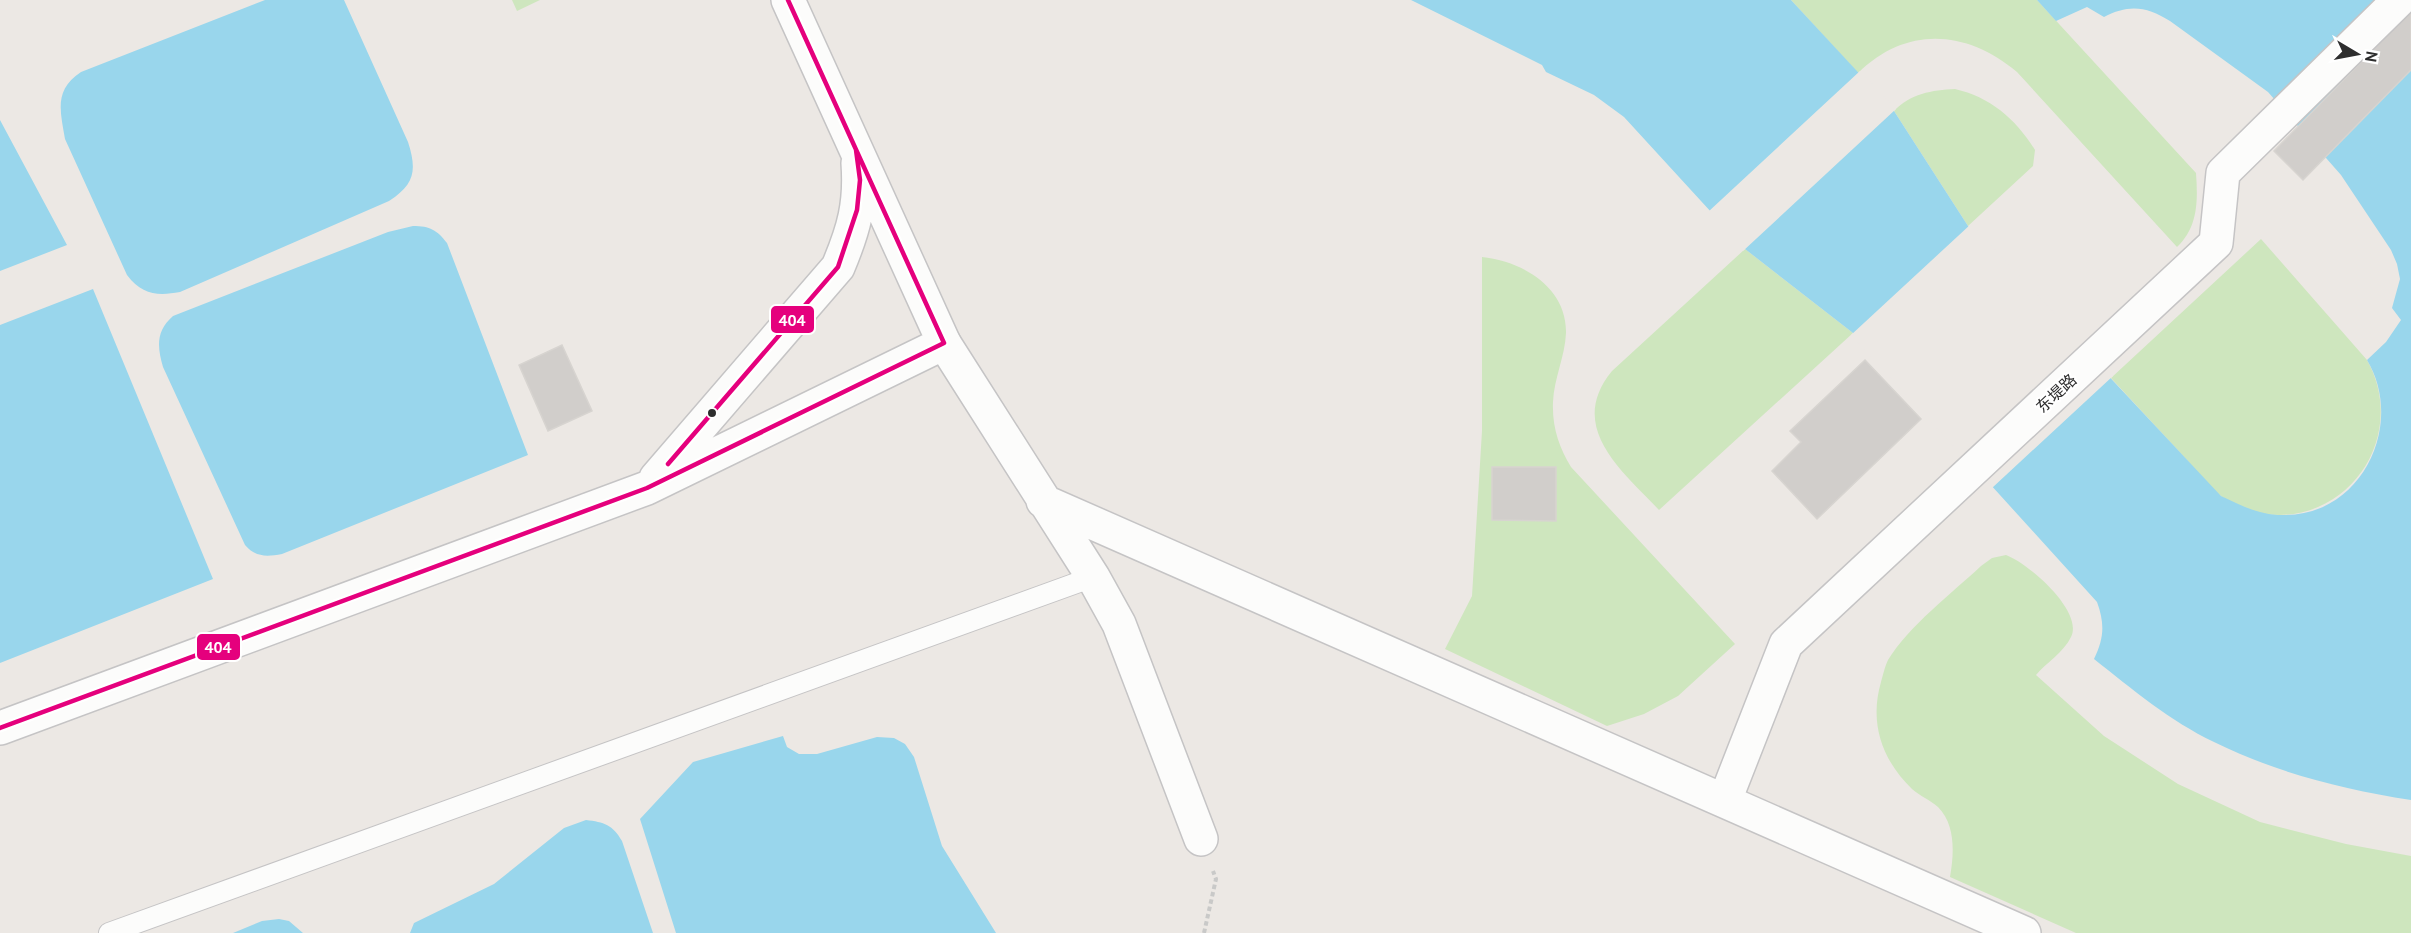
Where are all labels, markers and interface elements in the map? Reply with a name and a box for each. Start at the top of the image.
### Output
north arrow [2327,24,2387,84]
text: N [2361,50,2383,64]
line badge: 404 [770,305,815,334]
text: 404 [778,310,806,330]
street label: 东堤路 [2032,369,2080,417]
unlabelled marker [706,407,718,419]
line badge: 404 [196,633,241,661]
text: 404 [204,637,232,657]

